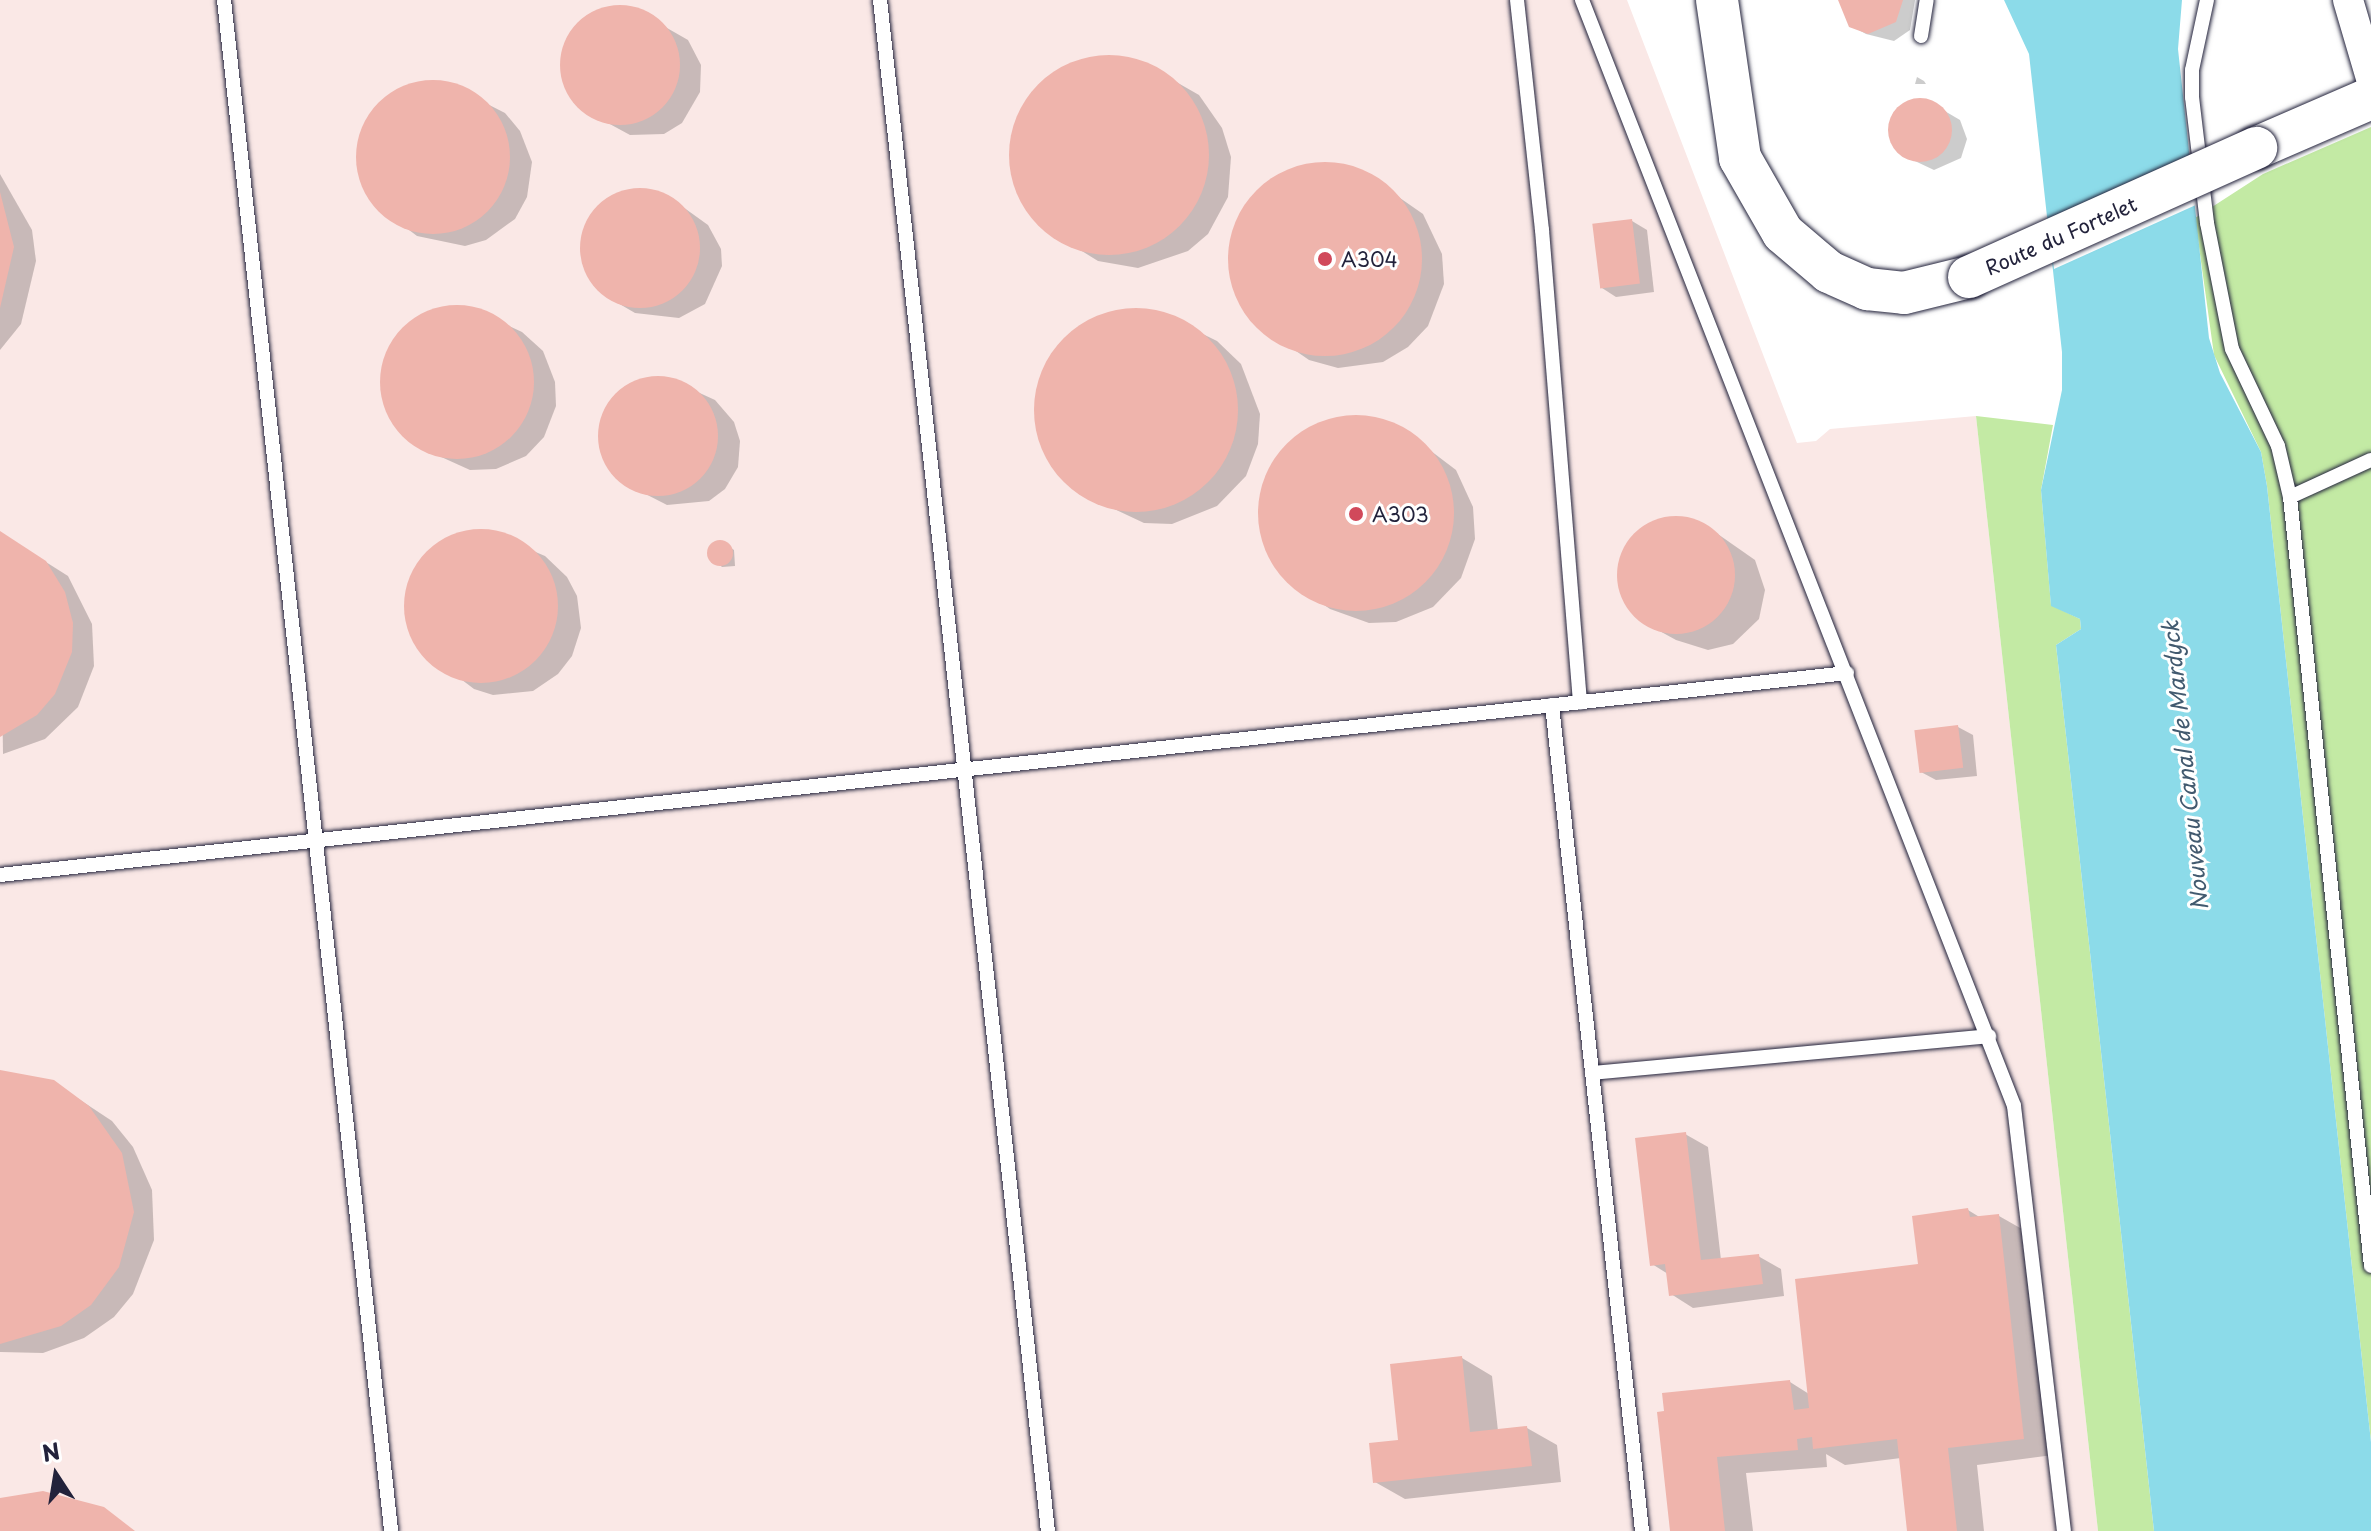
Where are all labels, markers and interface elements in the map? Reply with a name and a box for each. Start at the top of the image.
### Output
street label: Route du Fortelet [1980,191,2142,281]
place label: A304 [1341,247,1398,271]
marker: A304 [1316,250,1334,268]
place label: A303 [1372,502,1429,526]
marker: A303 [1347,505,1365,523]
water label: Nouveau Canal de Mardyck [2156,619,2212,913]
text: N [39,1433,63,1469]
north arrow [16,1435,96,1515]

